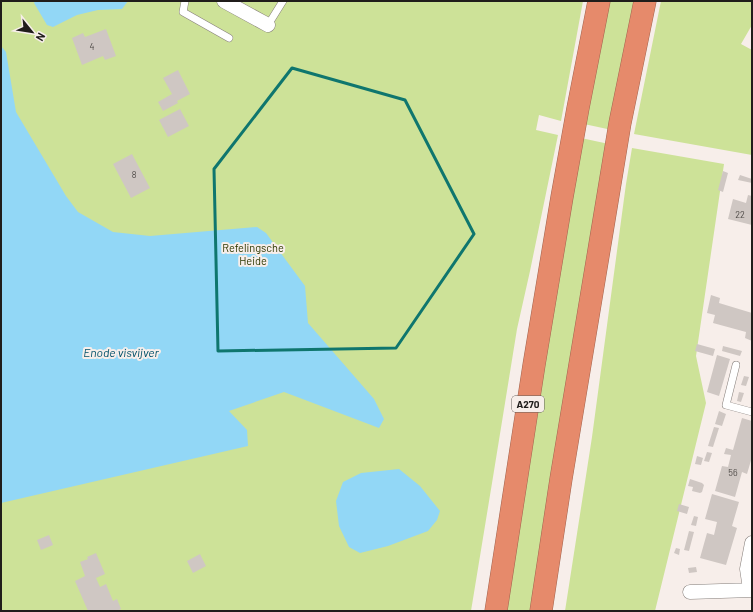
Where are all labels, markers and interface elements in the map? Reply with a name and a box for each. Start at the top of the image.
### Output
north arrow [12,12,52,52]
text: N [34,31,49,44]
house number: 4 [90,41,95,52]
house number: 8 [132,169,137,180]
house number: 22 [735,209,745,220]
park label: Refelingsche Heide [222,241,284,267]
water label: Enode visvijver [83,345,159,359]
road number: A270 [512,396,544,412]
house number: 56 [728,467,738,478]

